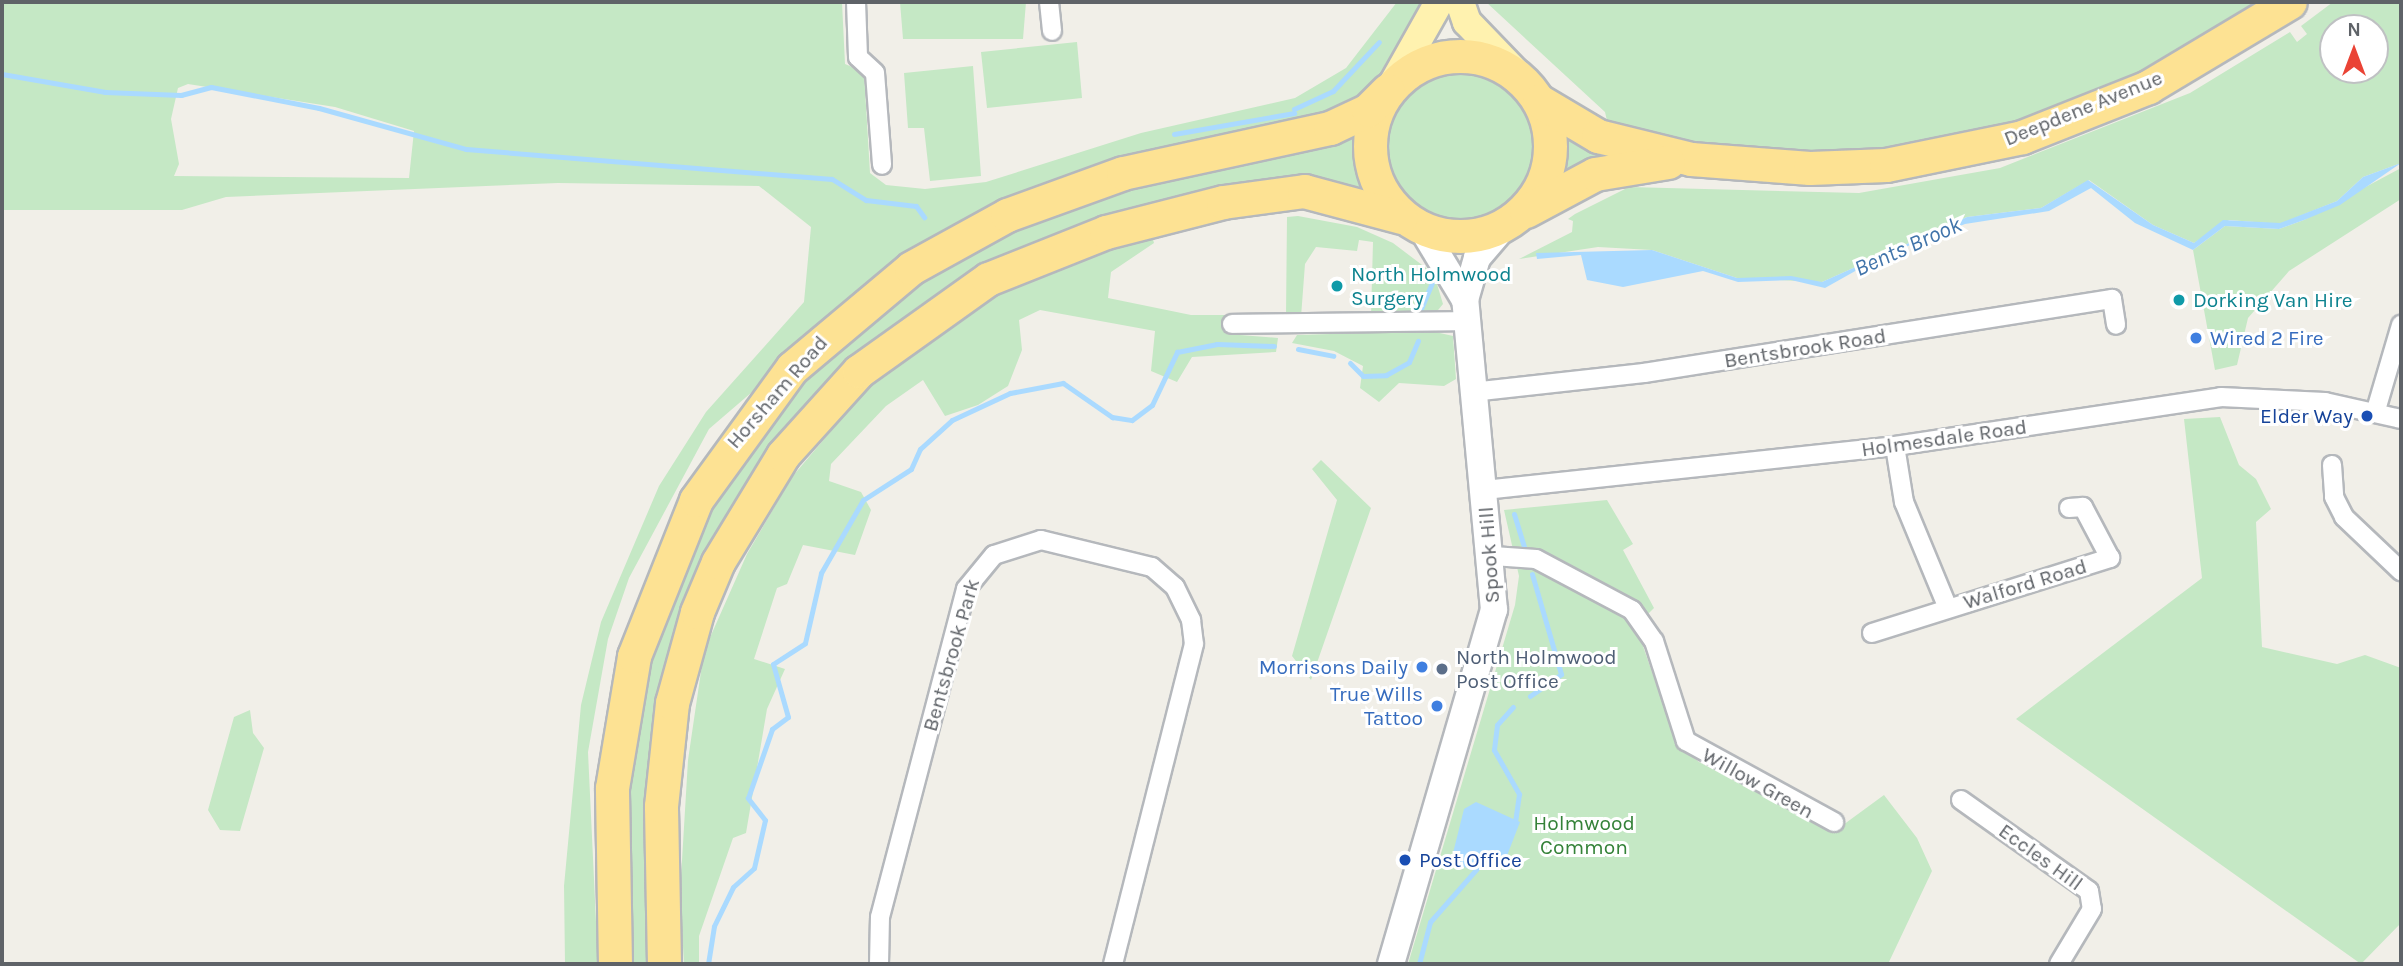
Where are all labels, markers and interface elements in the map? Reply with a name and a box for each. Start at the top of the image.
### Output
north arrow [2319,14,2389,84]
text: N [2347,19,2361,41]
street label: Deepdene Avenue [2000,65,2166,151]
water label: Bents Brook [1850,211,1966,283]
place label: North Holmwood Surgery [1351,261,1512,311]
marker: North Holmwood Surgery [1329,278,1345,294]
place label: Dorking Van Hire [2193,287,2353,313]
marker: Dorking Van Hire [2171,292,2187,308]
street label: Bentsbrook Road [1722,323,1888,373]
place label: Wired 2 Fire [2210,325,2324,351]
street label: Horsham Road [721,330,833,454]
marker: Wired 2 Fire [2188,330,2204,346]
place label: Elder Way [2260,403,2353,429]
marker: Elder Way [2359,408,2375,424]
street label: Holmesdale Road [1860,414,2028,462]
street label: Spook Hill [1473,506,1505,604]
street label: Walford Road [1960,553,2090,615]
street label: Bentsbrook Park [917,576,985,734]
place label: North Holmwood Post Office [1456,644,1617,694]
place label: Morrisons Daily [1259,654,1408,680]
marker: Morrisons Daily [1414,659,1430,675]
marker: North Holmwood Post Office [1434,661,1450,677]
place label: True Wills Tattoo [1330,681,1423,731]
marker: True Wills Tattoo [1429,698,1445,714]
street label: Willow Green [1698,742,1818,824]
park label: Holmwood Common [1533,810,1635,860]
street label: Eccles Hill [1994,818,2088,896]
place label: Post Office [1419,847,1522,873]
marker: Post Office [1397,852,1413,868]

